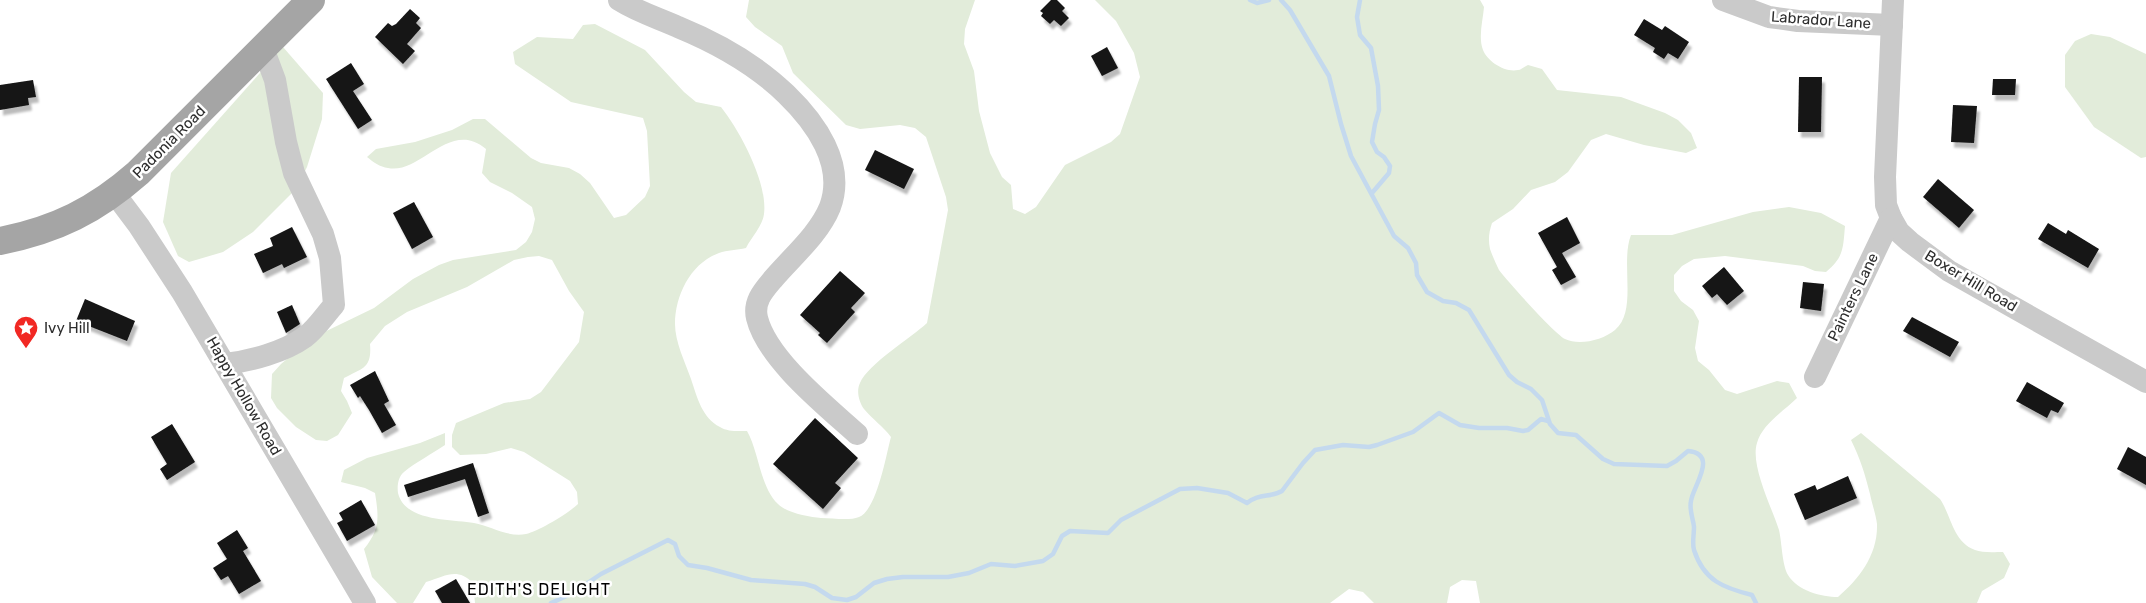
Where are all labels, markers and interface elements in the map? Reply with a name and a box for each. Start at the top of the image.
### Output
street label: Labrador Lane [1770,8,1872,32]
street label: Padonia Road [129,102,209,182]
street label: Boxer Hill Road [1922,246,2020,316]
street label: Painters Lane [1824,250,1882,344]
place icon: Ivy Hill [13,315,39,349]
place label: Ivy Hill [44,319,90,337]
street label: Happy Hollow Road [203,333,285,459]
district label: EDITH'S DELIGHT [467,580,611,599]

